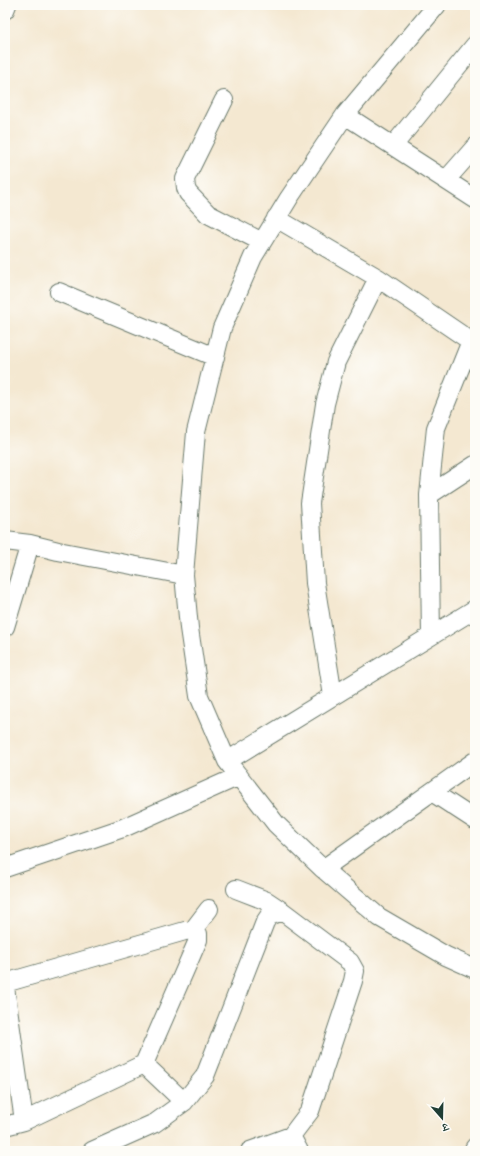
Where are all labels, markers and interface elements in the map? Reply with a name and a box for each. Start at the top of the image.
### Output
north arrow [422,1098,462,1138]
text: उ [439,1119,451,1134]

